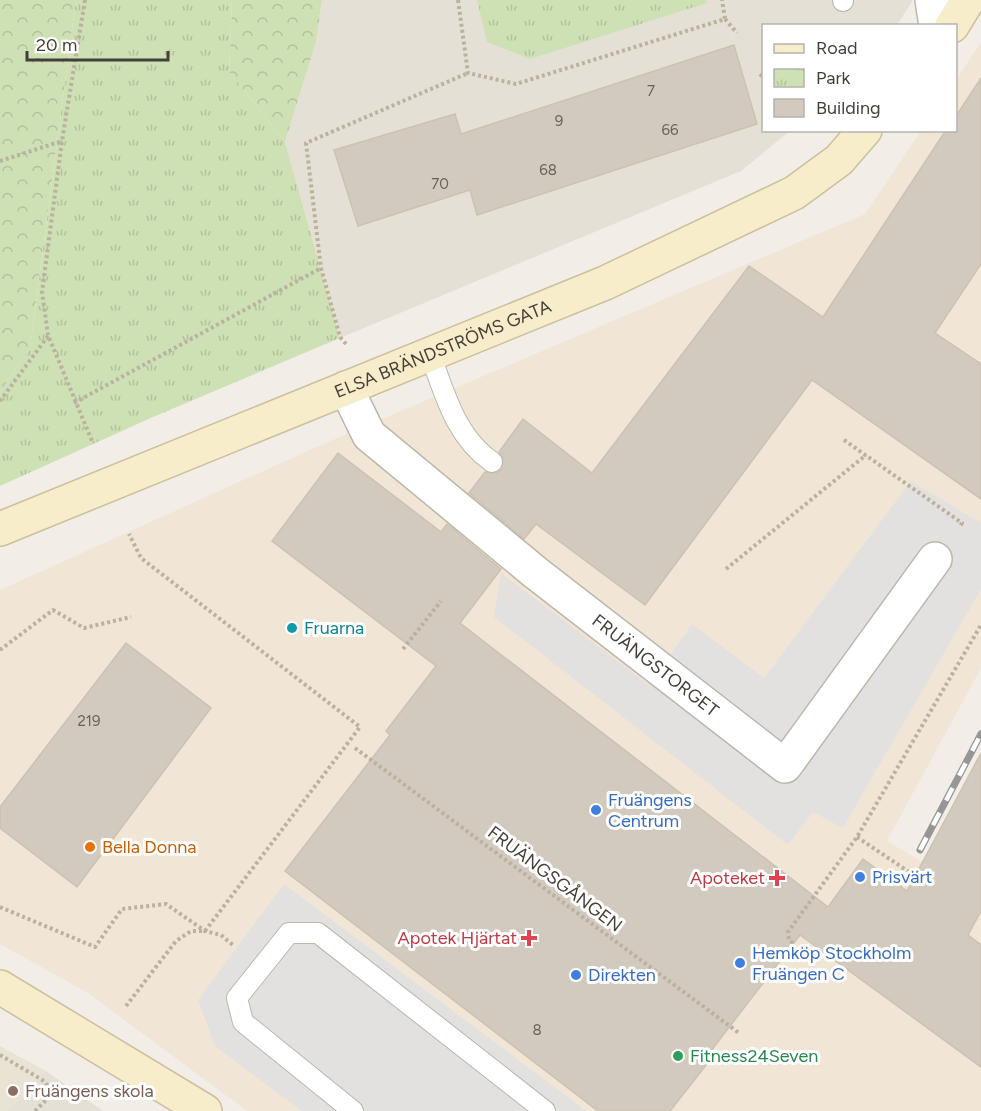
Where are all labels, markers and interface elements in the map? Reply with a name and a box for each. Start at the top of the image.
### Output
scale bar [27,24,168,62]
legend [762,24,957,132]
text: 20 m [36,34,77,56]
text: Road [816,37,857,59]
text: Park [816,67,851,89]
house number: 7 [647,82,655,100]
text: Building [816,97,881,119]
house number: 9 [555,112,563,130]
house number: 66 [662,121,679,139]
house number: 68 [539,161,557,179]
house number: 70 [431,175,449,193]
street label: ELSA BRÄNDSTRÖMS GATA [331,295,554,403]
street label: FRUÄNGSTORGET [588,610,723,721]
place label: Fruarna [304,617,364,639]
marker: Fruarna [285,621,299,635]
house number: 219 [77,712,101,730]
place label: Fruängens Centrum [608,789,692,832]
marker: Fruängens Centrum [589,803,603,817]
street label: FRUÄNGSGÅNGEN [483,821,627,937]
place label: Bella Donna [102,836,196,858]
marker: Bella Donna [83,840,97,854]
place label: Prisvärt [872,866,933,888]
place label: Apoteket [690,867,765,889]
marker: Prisvärt [853,870,867,884]
marker: Apoteket [770,871,784,885]
place label: Apotek Hjärtat [398,927,517,949]
marker: Apotek Hjärtat [522,931,536,945]
place label: Hemköp Stockholm Fruängen C [752,942,911,985]
marker: Hemköp Stockholm Fruängen C [733,956,747,970]
place label: Direkten [588,964,656,986]
marker: Direkten [569,968,583,982]
house number: 8 [532,1021,542,1039]
place label: Fitness24Seven [690,1045,818,1067]
marker: Fitness24Seven [671,1049,685,1063]
place label: Fruängens skola [25,1080,154,1102]
marker: Fruängens skola [6,1084,20,1098]

